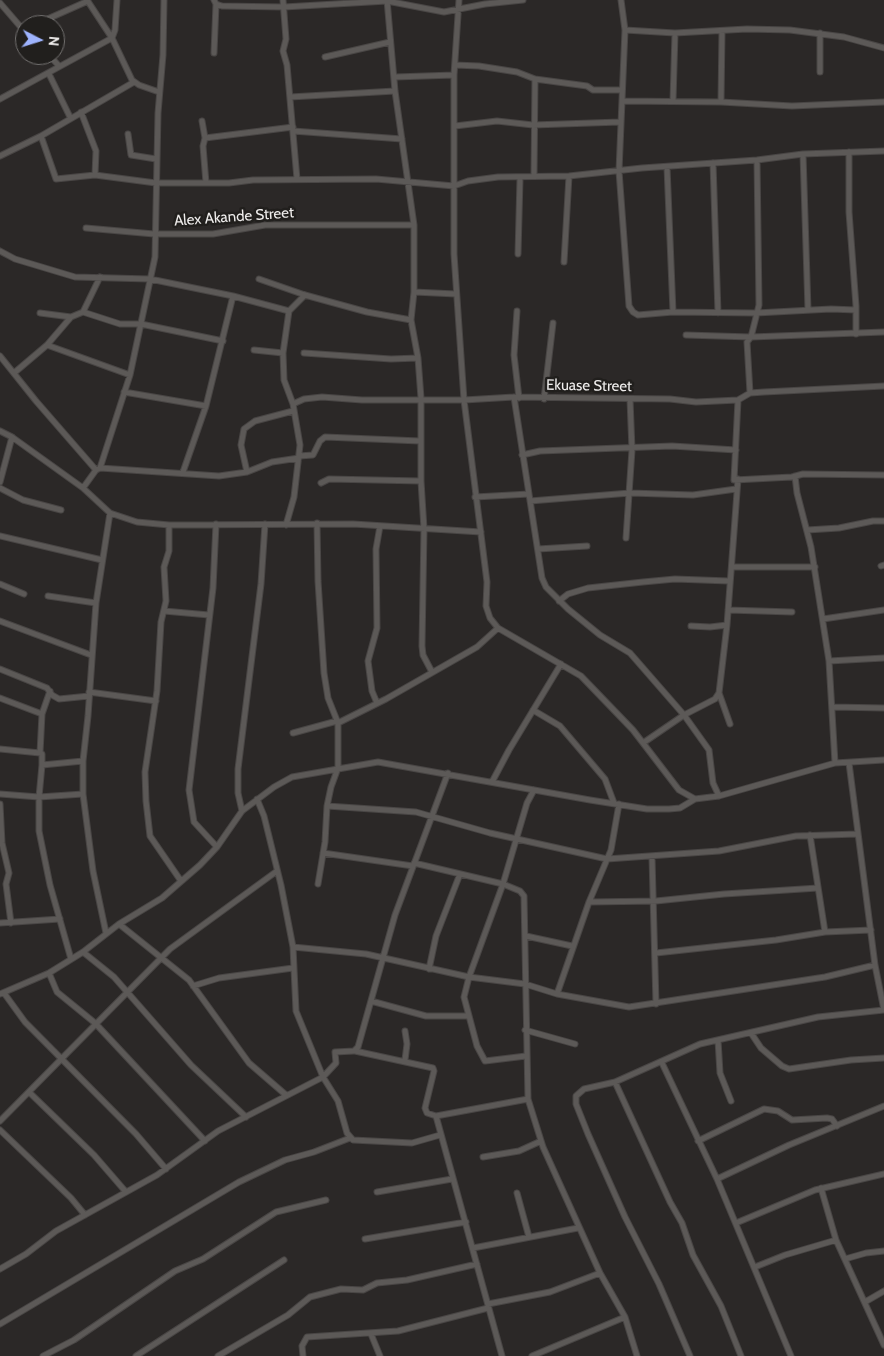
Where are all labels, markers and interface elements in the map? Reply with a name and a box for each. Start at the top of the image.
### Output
north arrow [15,15,65,65]
text: N [45,36,63,47]
street label: Alex Akande Street [173,204,295,230]
street label: Ekuase Street [546,376,632,396]

